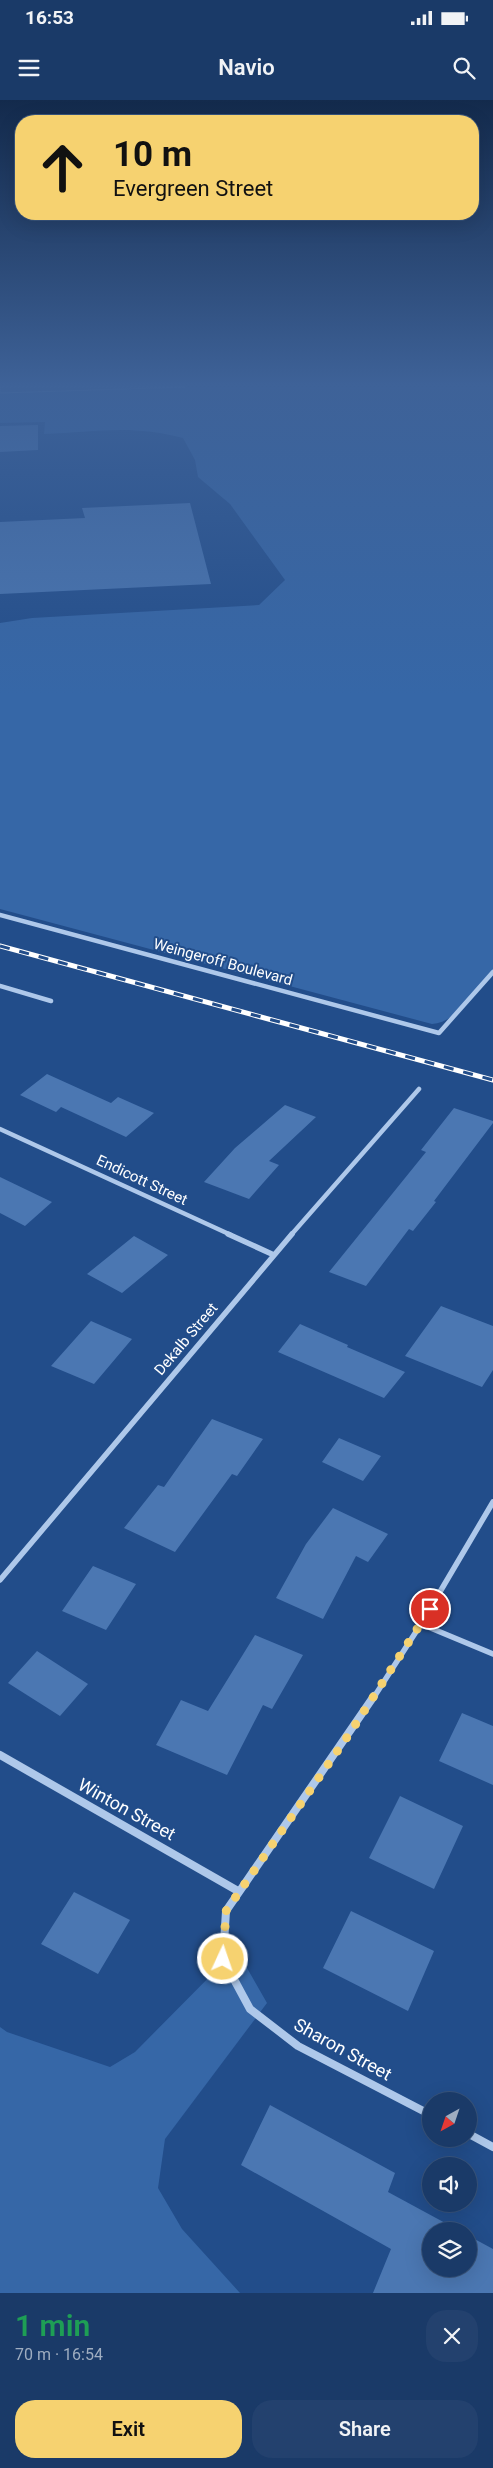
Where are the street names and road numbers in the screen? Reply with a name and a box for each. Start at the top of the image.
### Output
street label: Weingeroff Boulevard [151,935,295,989]
street label: Endicott Street [94,1151,190,1209]
street label: Dekalb Street [151,1299,222,1379]
street label: Winton Street [75,1774,179,1844]
street label: Sharon Street [290,2014,396,2085]

